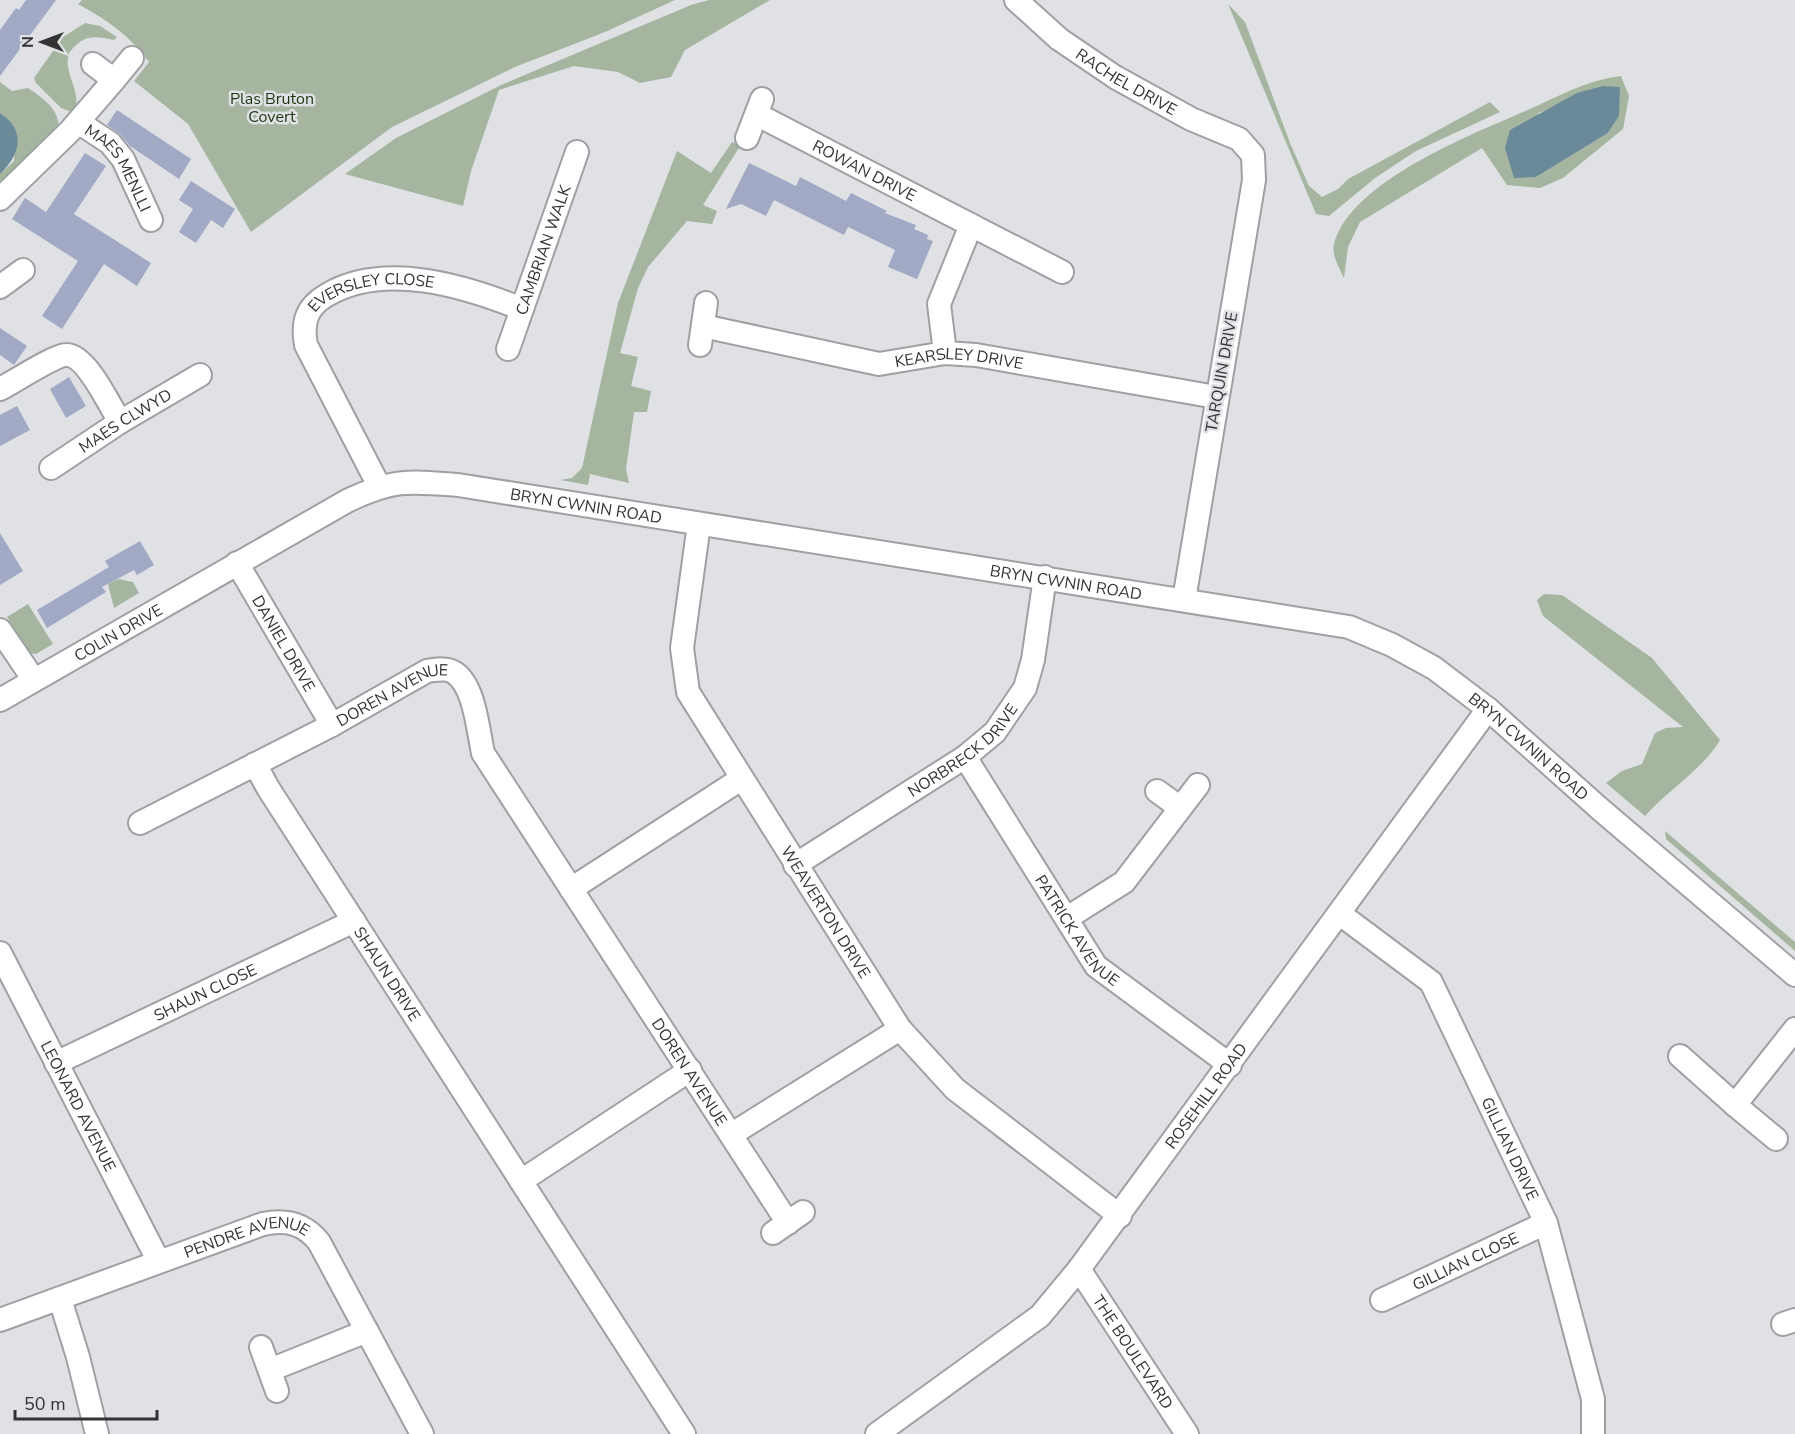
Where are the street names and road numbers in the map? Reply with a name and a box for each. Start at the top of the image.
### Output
street label: RACHEL DRIVE [1071,44,1181,121]
street label: MAES MENLLI [80,119,156,215]
street label: ROWAN DRIVE [808,135,920,207]
street label: CAMBRIAN WALK [511,181,577,318]
street label: EVERSLEY CLOSE [303,268,436,317]
street label: TARQUIN DRIVE [1201,310,1243,434]
street label: KEARSLEY DRIVE [893,343,1025,375]
street label: MAES CLWYD [75,384,176,459]
street label: BRYN CWNIN ROAD [508,483,664,529]
street label: BRYN CWNIN ROAD [988,560,1143,606]
street label: DANIEL DRIVE [246,591,320,696]
street label: COLIN DRIVE [70,599,167,667]
street label: DOREN AVENUE [333,659,449,732]
street label: BRYN CWNIN ROAD [1464,688,1593,806]
street label: NORBRECK DRIVE [904,700,1023,803]
street label: WEAVERTON DRIVE [775,842,875,983]
street label: PATRICK AVENUE [1029,871,1123,992]
street label: SHAUN DRIVE [348,923,425,1026]
street label: SHAUN CLOSE [150,959,260,1027]
street label: DOREN AVENUE [646,1014,732,1130]
street label: LEONARD AVENUE [35,1037,121,1176]
street label: ROSEHILL ROAD [1160,1039,1253,1154]
street label: GILLIAN DRIVE [1475,1094,1544,1204]
street label: PENDRE AVENUE [181,1212,314,1264]
street label: GILLIAN CLOSE [1409,1227,1523,1296]
street label: THE BOULEVARD [1087,1291,1178,1414]

